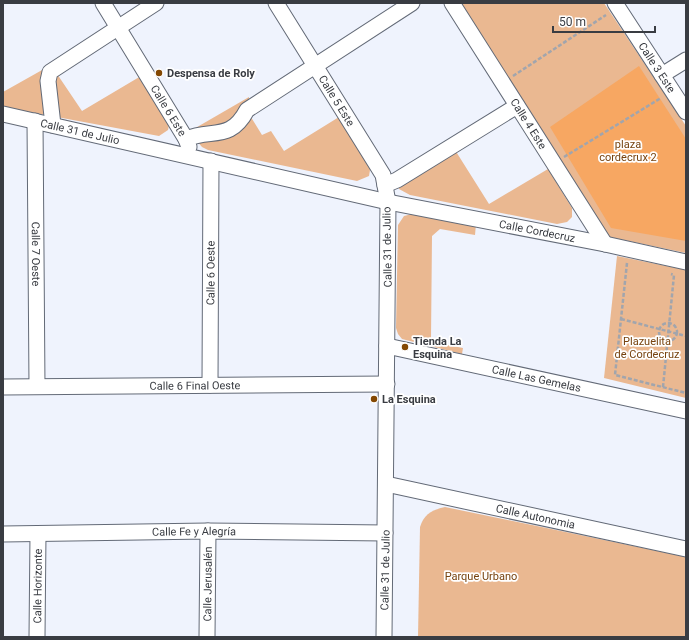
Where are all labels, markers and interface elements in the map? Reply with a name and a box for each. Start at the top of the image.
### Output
scale bar [553,8,655,34]
text: 50 m [559,15,586,29]
street label: Calle 3 Este [635,40,678,96]
place label: Despensa de Roly [167,67,255,80]
marker: Despensa de Roly [154,68,164,78]
street label: Calle 5 Este [316,73,357,129]
street label: Calle 6 Este [148,83,189,139]
street label: Calle 4 Este [507,96,549,152]
street label: Calle 31 de Julio [39,117,121,147]
park label: plaza cordecrux 2 [599,138,657,164]
street label: Calle 31 de Julio [380,207,395,287]
street label: Calle Cordecruz [498,218,577,245]
street label: Calle 7 Oeste [29,222,42,287]
street label: Calle 6 Oeste [204,241,218,305]
place label: Tienda La Esquina [413,335,462,361]
park label: Plazuelita de Cordecruz [615,335,680,361]
marker: Tienda La Esquina [400,342,410,352]
street label: Calle Las Gemelas [491,363,582,395]
street label: Calle 6 Final Oeste [150,379,241,393]
place label: La Esquina [382,393,436,406]
marker: La Esquina [369,394,379,404]
street label: Calle Autonomia [495,502,576,532]
street label: Calle Fe y Alegría [152,525,236,539]
street label: Calle 31 de Julio [378,530,393,610]
street label: Calle Jerusalén [201,546,215,622]
street label: Calle Horizonte [31,548,45,623]
park label: Parque Urbano [445,570,517,583]

